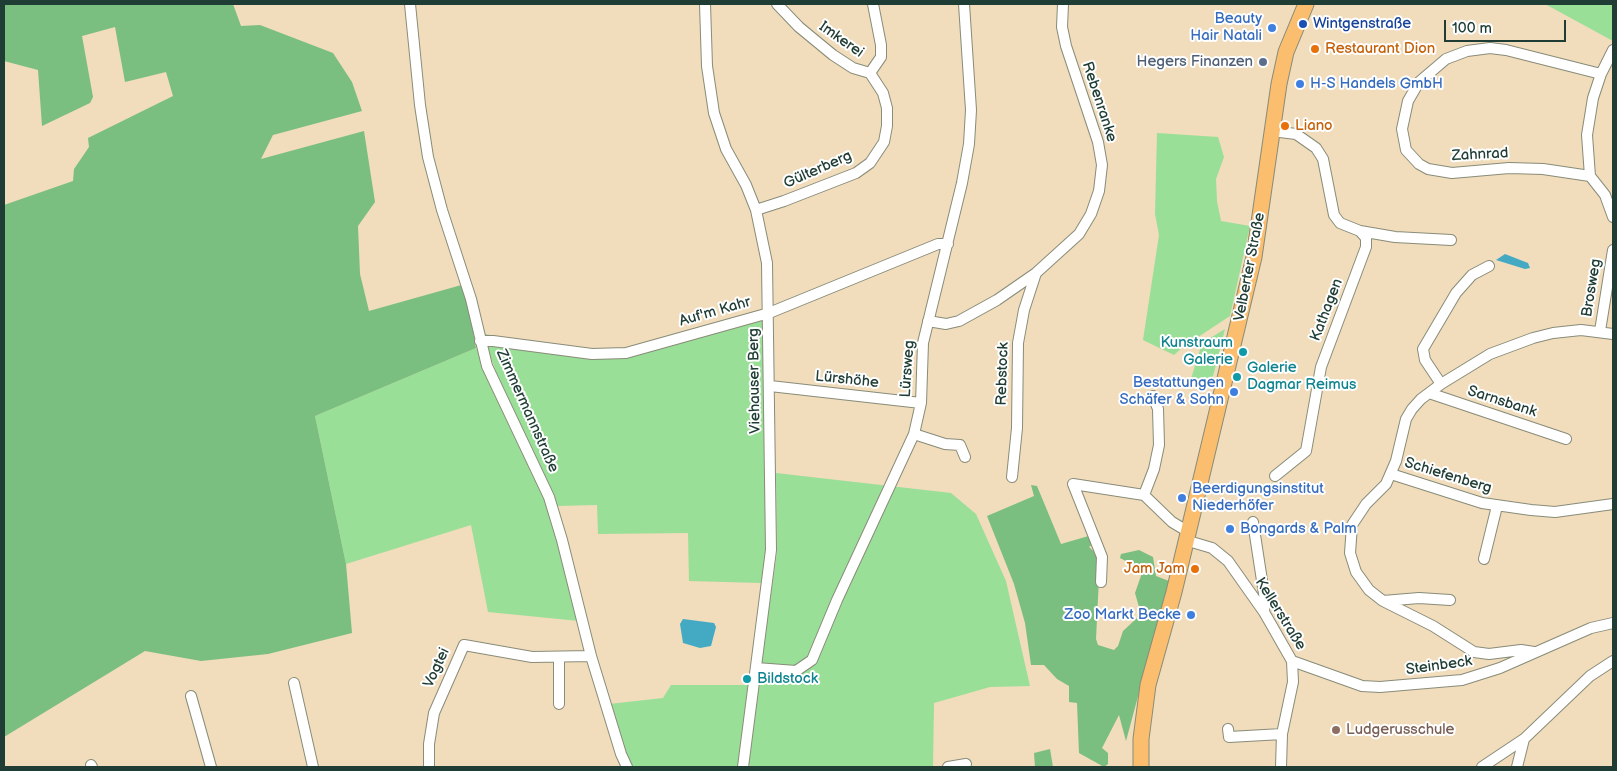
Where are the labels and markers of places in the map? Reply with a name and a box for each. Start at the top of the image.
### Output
place label: Beauty Hair Natali [1190,10,1262,45]
place label: Wintgenstraße [1313,15,1411,33]
marker: Wintgenstraße [1297,18,1309,30]
marker: Beauty Hair Natali [1266,22,1278,34]
place label: Restaurant Dion [1325,40,1435,58]
marker: Restaurant Dion [1309,43,1321,55]
place label: Hegers Finanzen [1137,53,1253,71]
marker: Hegers Finanzen [1257,56,1269,68]
place label: H-S Handels GmbH [1310,75,1443,93]
marker: H-S Handels GmbH [1294,78,1306,90]
place label: Liano [1295,117,1333,135]
marker: Liano [1279,120,1291,132]
place label: Kunstraum Galerie [1160,334,1233,369]
marker: Kunstraum Galerie [1237,346,1249,358]
place label: Galerie Dagmar Reimus [1247,359,1356,394]
marker: Galerie Dagmar Reimus [1231,371,1243,383]
place label: Bestattungen Schäfer & Sohn [1119,374,1224,409]
marker: Bestattungen Schäfer & Sohn [1228,386,1240,398]
place label: Beerdigungsinstitut Niederhöfer [1192,480,1324,515]
marker: Beerdigungsinstitut Niederhöfer [1176,492,1188,504]
place label: Bongards & Palm [1240,520,1357,538]
marker: Bongards & Palm [1224,523,1236,535]
place label: Jam Jam [1124,560,1185,578]
marker: Jam Jam [1189,563,1201,575]
place label: Zoo Markt Becke [1064,606,1181,624]
marker: Zoo Markt Becke [1185,609,1197,621]
place label: Bildstock [757,670,818,688]
marker: Bildstock [741,673,753,685]
place label: Ludgerusschule [1346,721,1454,739]
marker: Ludgerusschule [1330,724,1342,736]

